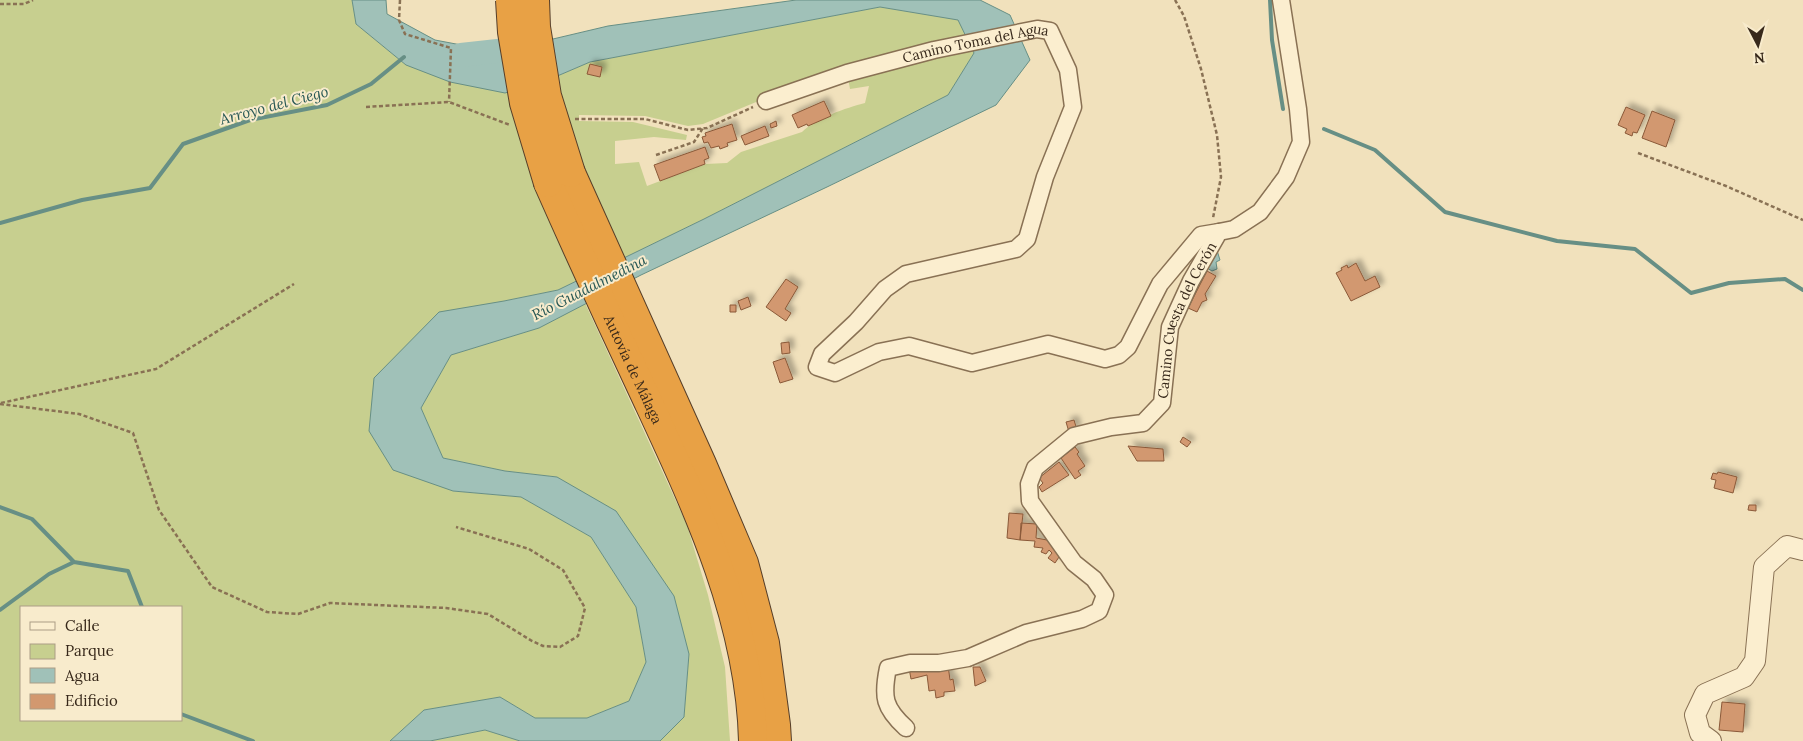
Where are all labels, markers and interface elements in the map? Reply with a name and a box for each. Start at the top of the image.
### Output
street label: Camino Toma del Agua [900,20,1050,67]
north arrow [1733,20,1783,70]
text: N [1753,48,1766,67]
water label: Arroyo del Ciego [217,81,331,129]
street label: Camino Cuesta del Cerón [1154,238,1221,399]
water label: Río Guadalmedina [528,250,650,324]
street label: Autovía de Málaga [599,311,666,427]
legend [20,606,182,721]
text: Calle [65,616,100,635]
text: Parque [65,641,114,660]
text: Agua [64,666,100,685]
text: Edificio [65,691,118,710]

